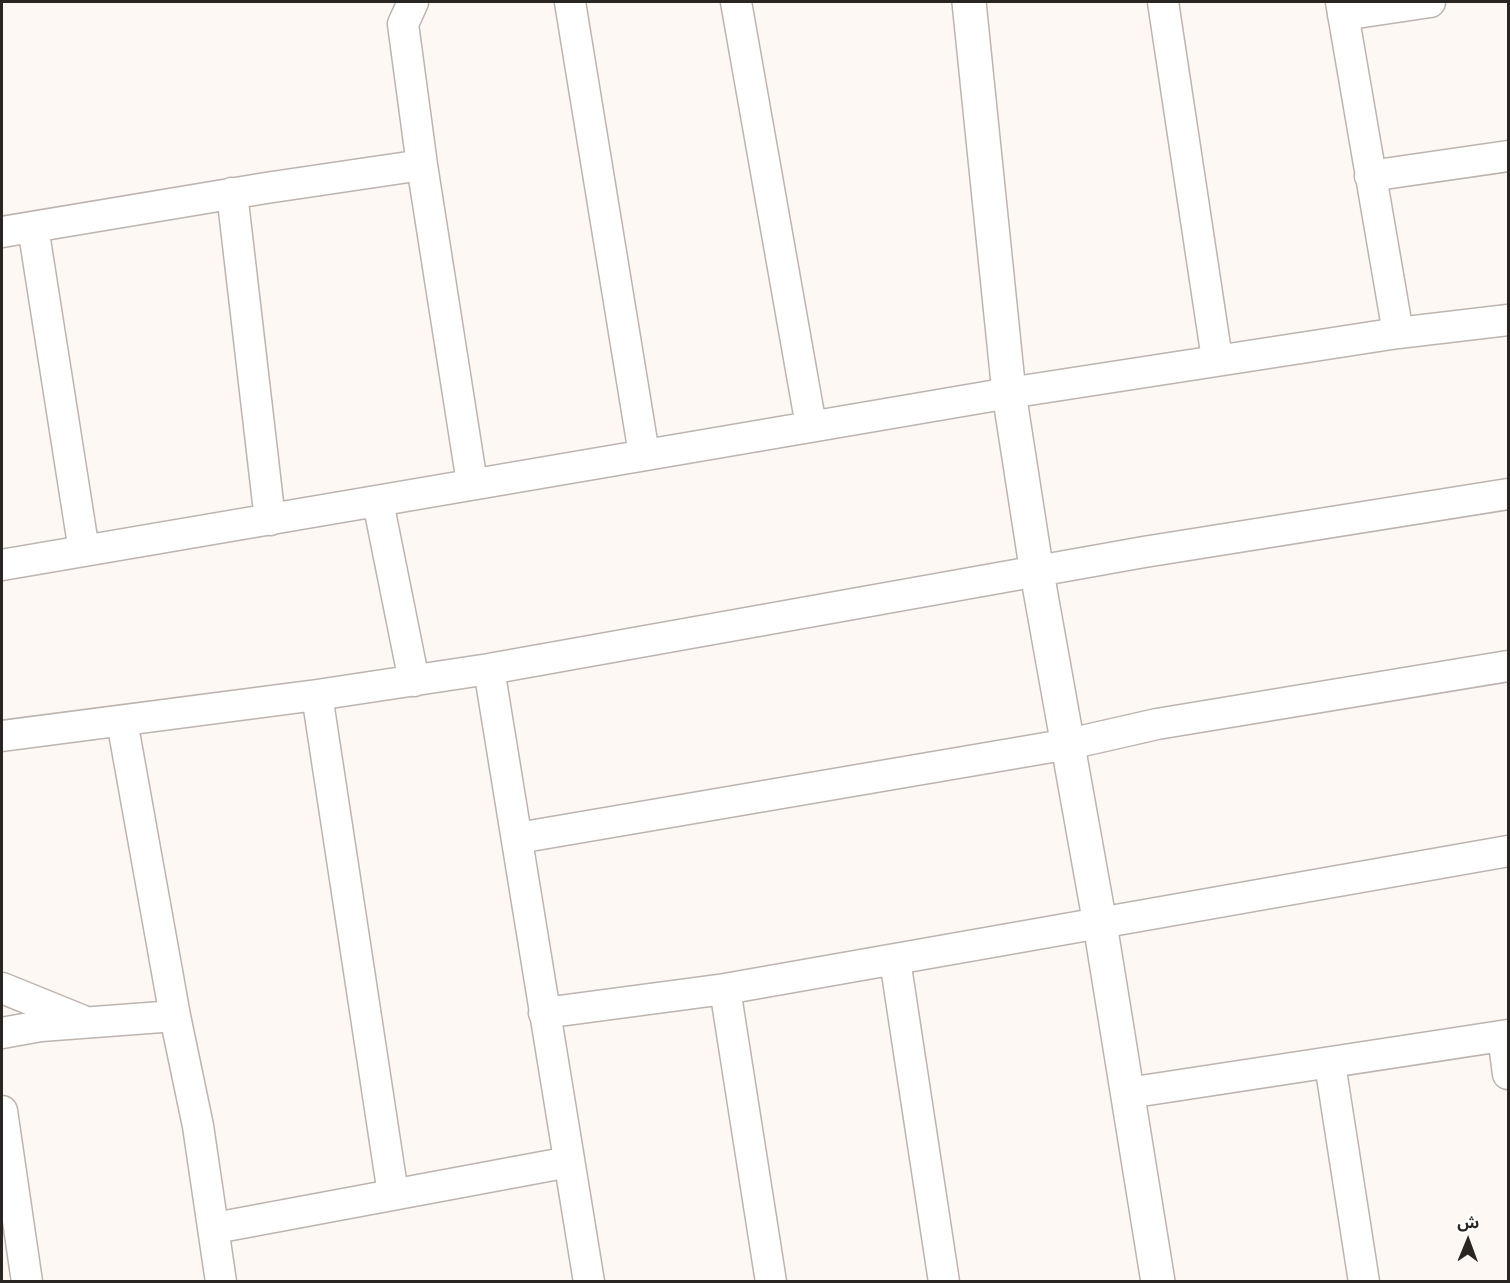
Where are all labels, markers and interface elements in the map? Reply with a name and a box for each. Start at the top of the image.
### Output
north arrow [1438,1211,1498,1271]
text: ش [1457,1213,1479,1232]

